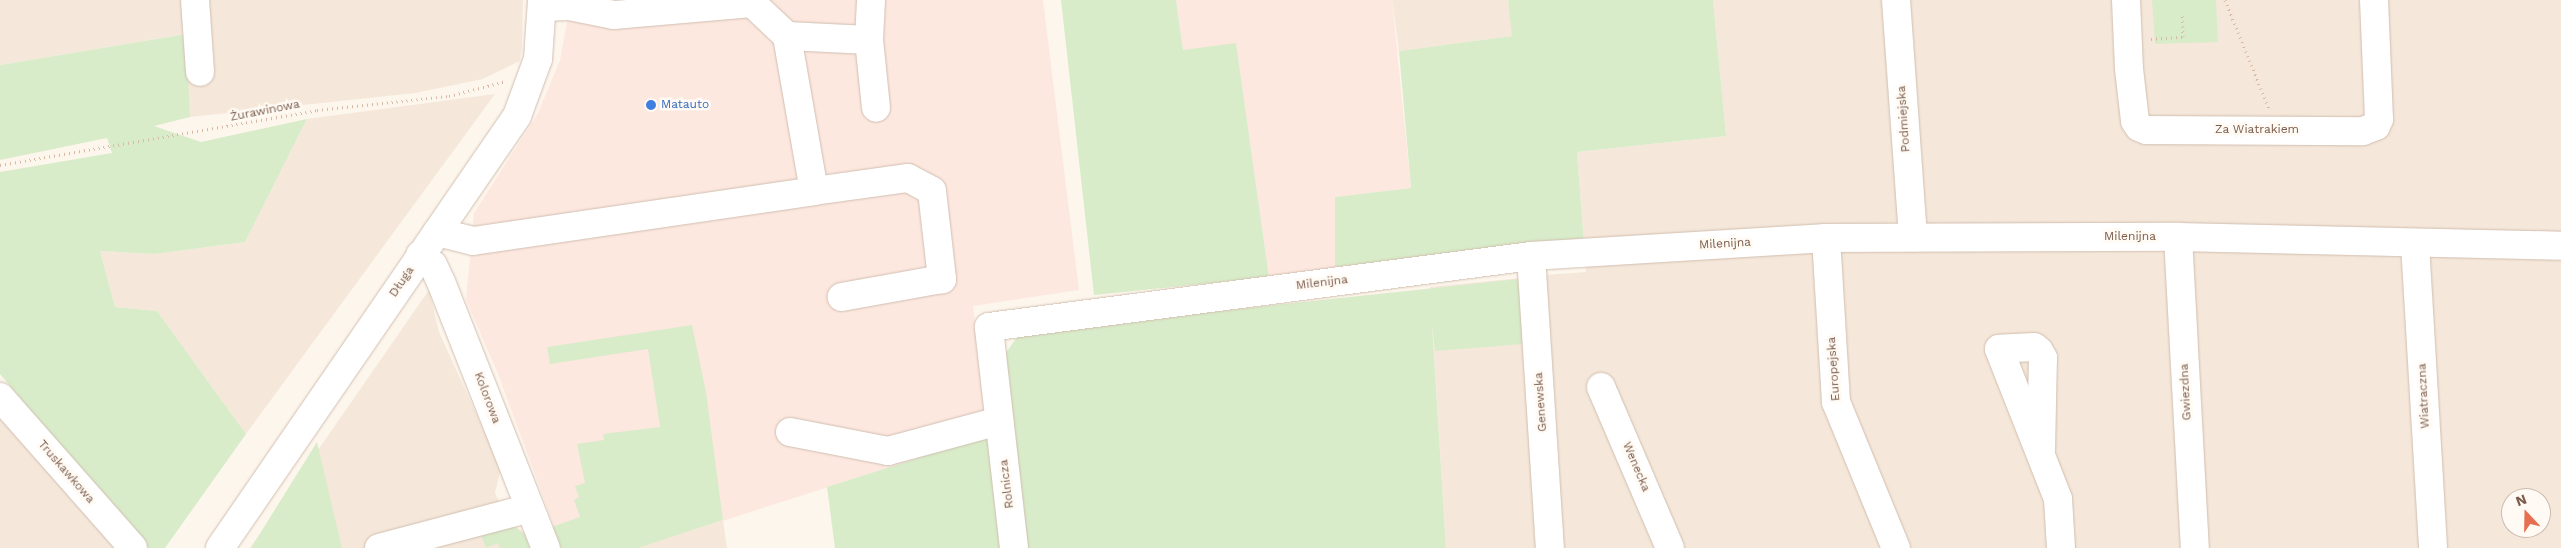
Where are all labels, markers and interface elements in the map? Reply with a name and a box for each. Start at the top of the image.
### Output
street label: Podmiejska [1894,85,1914,153]
street label: Żurawinowa [229,97,301,125]
place label: Matauto [661,98,709,112]
marker: Matauto [645,99,657,111]
street label: Za Wiatrakiem [2215,123,2299,137]
street label: Milenijna [2104,230,2156,244]
street label: Milenijna [1699,235,1751,253]
street label: Długa [387,264,417,300]
street label: Milenijna [1295,273,1349,293]
street label: Europejska [1825,336,1843,402]
street label: Gwiezdna [2177,363,2195,421]
street label: Wiatraczna [2415,363,2433,429]
street label: Kolorowa [471,370,503,426]
street label: Genewska [1532,372,1550,432]
street label: Truskawkowa [35,438,97,506]
street label: Wenecka [1619,440,1653,494]
street label: Rolnicza [997,459,1017,509]
north arrow [2501,488,2551,538]
text: N [2513,491,2529,509]

